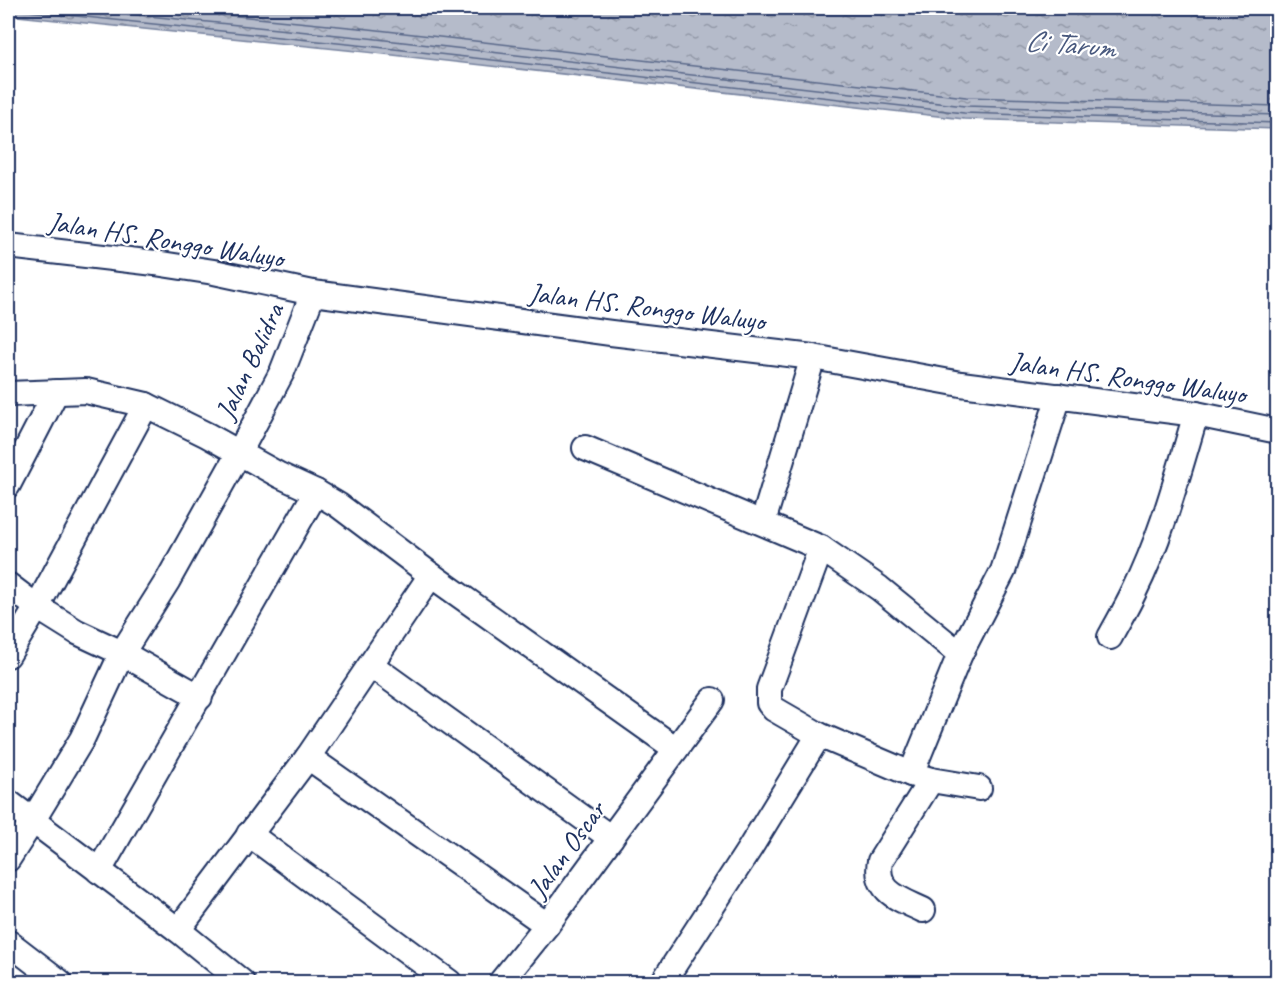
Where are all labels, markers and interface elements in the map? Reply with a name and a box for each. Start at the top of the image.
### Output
water label: Ci Tarum [1024,21,1120,67]
street label: Jalan HS. Ronggo Waluyo [44,203,289,276]
street label: Jalan HS. Ronggo Waluyo [525,274,770,339]
street label: Jalan Balidra [207,296,292,427]
street label: Jalan HS. Ronggo Waluyo [1006,343,1251,412]
street label: Jalan Oscar [519,793,614,906]

